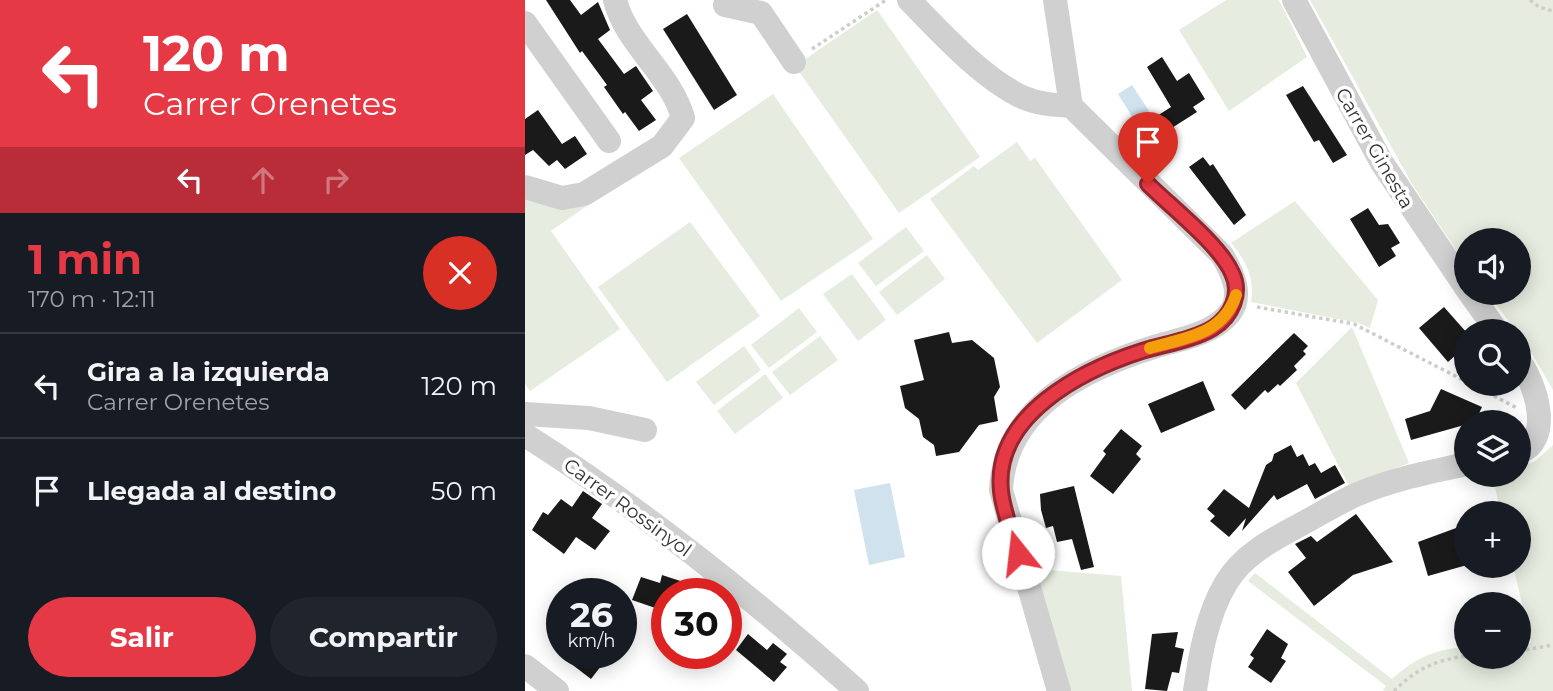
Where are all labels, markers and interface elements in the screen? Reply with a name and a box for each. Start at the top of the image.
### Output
text: 120 m [143,24,290,83]
icon: left [28,28,119,119]
text: Carrer Orenetes [143,84,397,123]
street label: Carrer Ginesta [1331,84,1418,213]
pin [1118,112,1178,184]
icon: arrive [1129,123,1167,161]
icon: left [171,161,209,199]
icon: ahead [244,161,282,199]
icon: right [317,161,355,199]
map controls [1454,228,1531,669]
button: sound [1454,228,1531,305]
text: 1 min [28,233,142,285]
button: close [423,236,497,310]
text: 170 m · 12:11 [28,285,156,313]
button: search [1454,319,1531,396]
text: Gira a la izquierda [87,356,330,388]
icon: left [28,367,66,405]
text: 120 m [421,370,497,402]
text: Carrer Orenetes [87,388,269,416]
button: layers [1454,410,1531,487]
street label: Carrer Rossinyol [559,453,696,561]
icon: arrive [28,472,66,510]
text: Llegada al destino [87,475,336,507]
text: 50 m [431,475,497,507]
button: + [1454,501,1531,578]
position arrow [981,516,1055,590]
speed limit sign: 30 [651,578,742,669]
button: − [1454,592,1531,669]
text: 26 [570,593,613,636]
button: Salir [28,597,256,677]
button: Compartir [270,597,497,677]
text: km/h [567,630,616,652]

